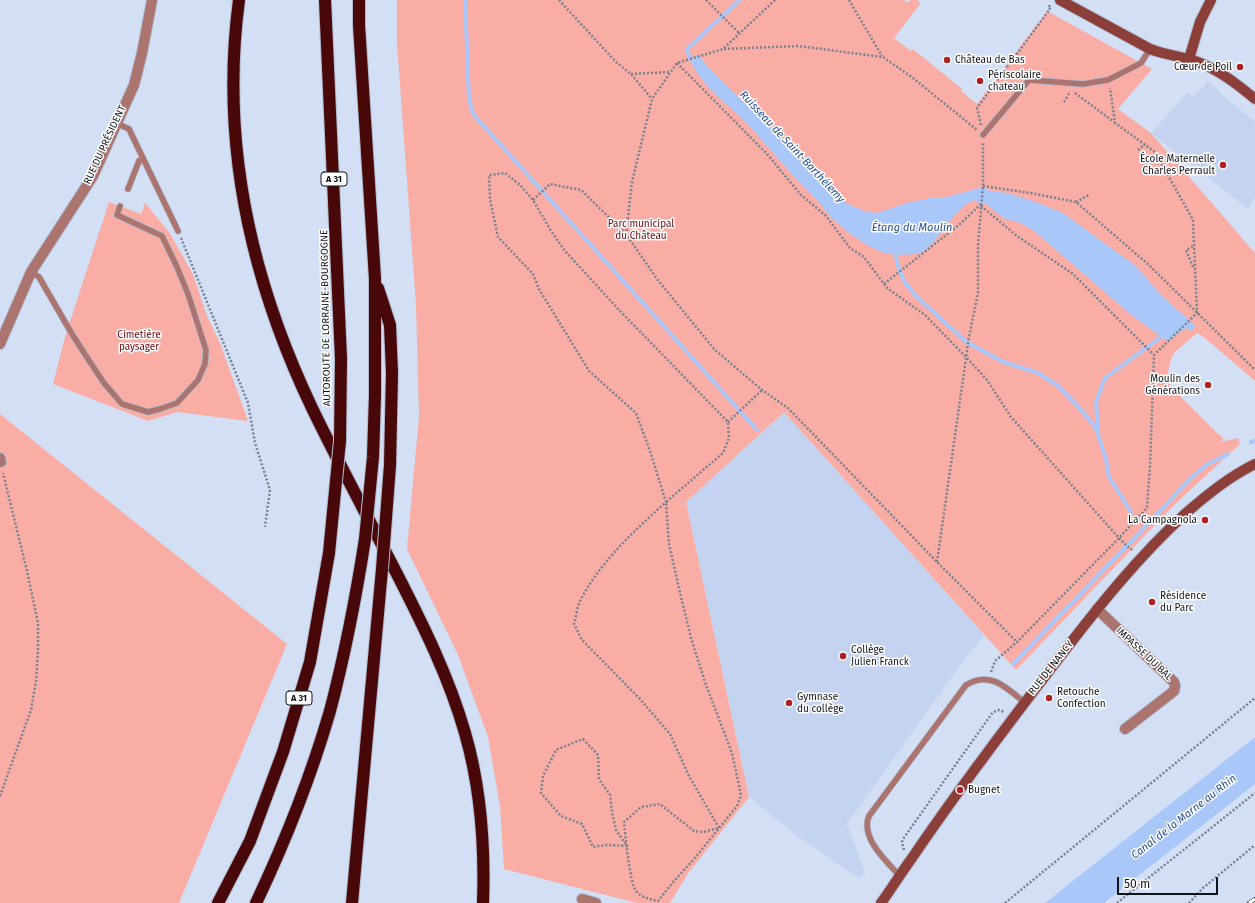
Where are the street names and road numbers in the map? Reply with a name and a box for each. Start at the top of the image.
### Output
street label: RUE DU PRÉSIDENT [81,104,129,186]
road number: A 31 [321,172,347,186]
street label: AUTOROUTE DE LORRAINE-BOURGOGNE [318,230,334,406]
street label: IMPASSE DU BAL [1113,625,1175,683]
street label: RUE DE NANCY [1026,639,1076,697]
road number: A 31 [286,691,312,705]

